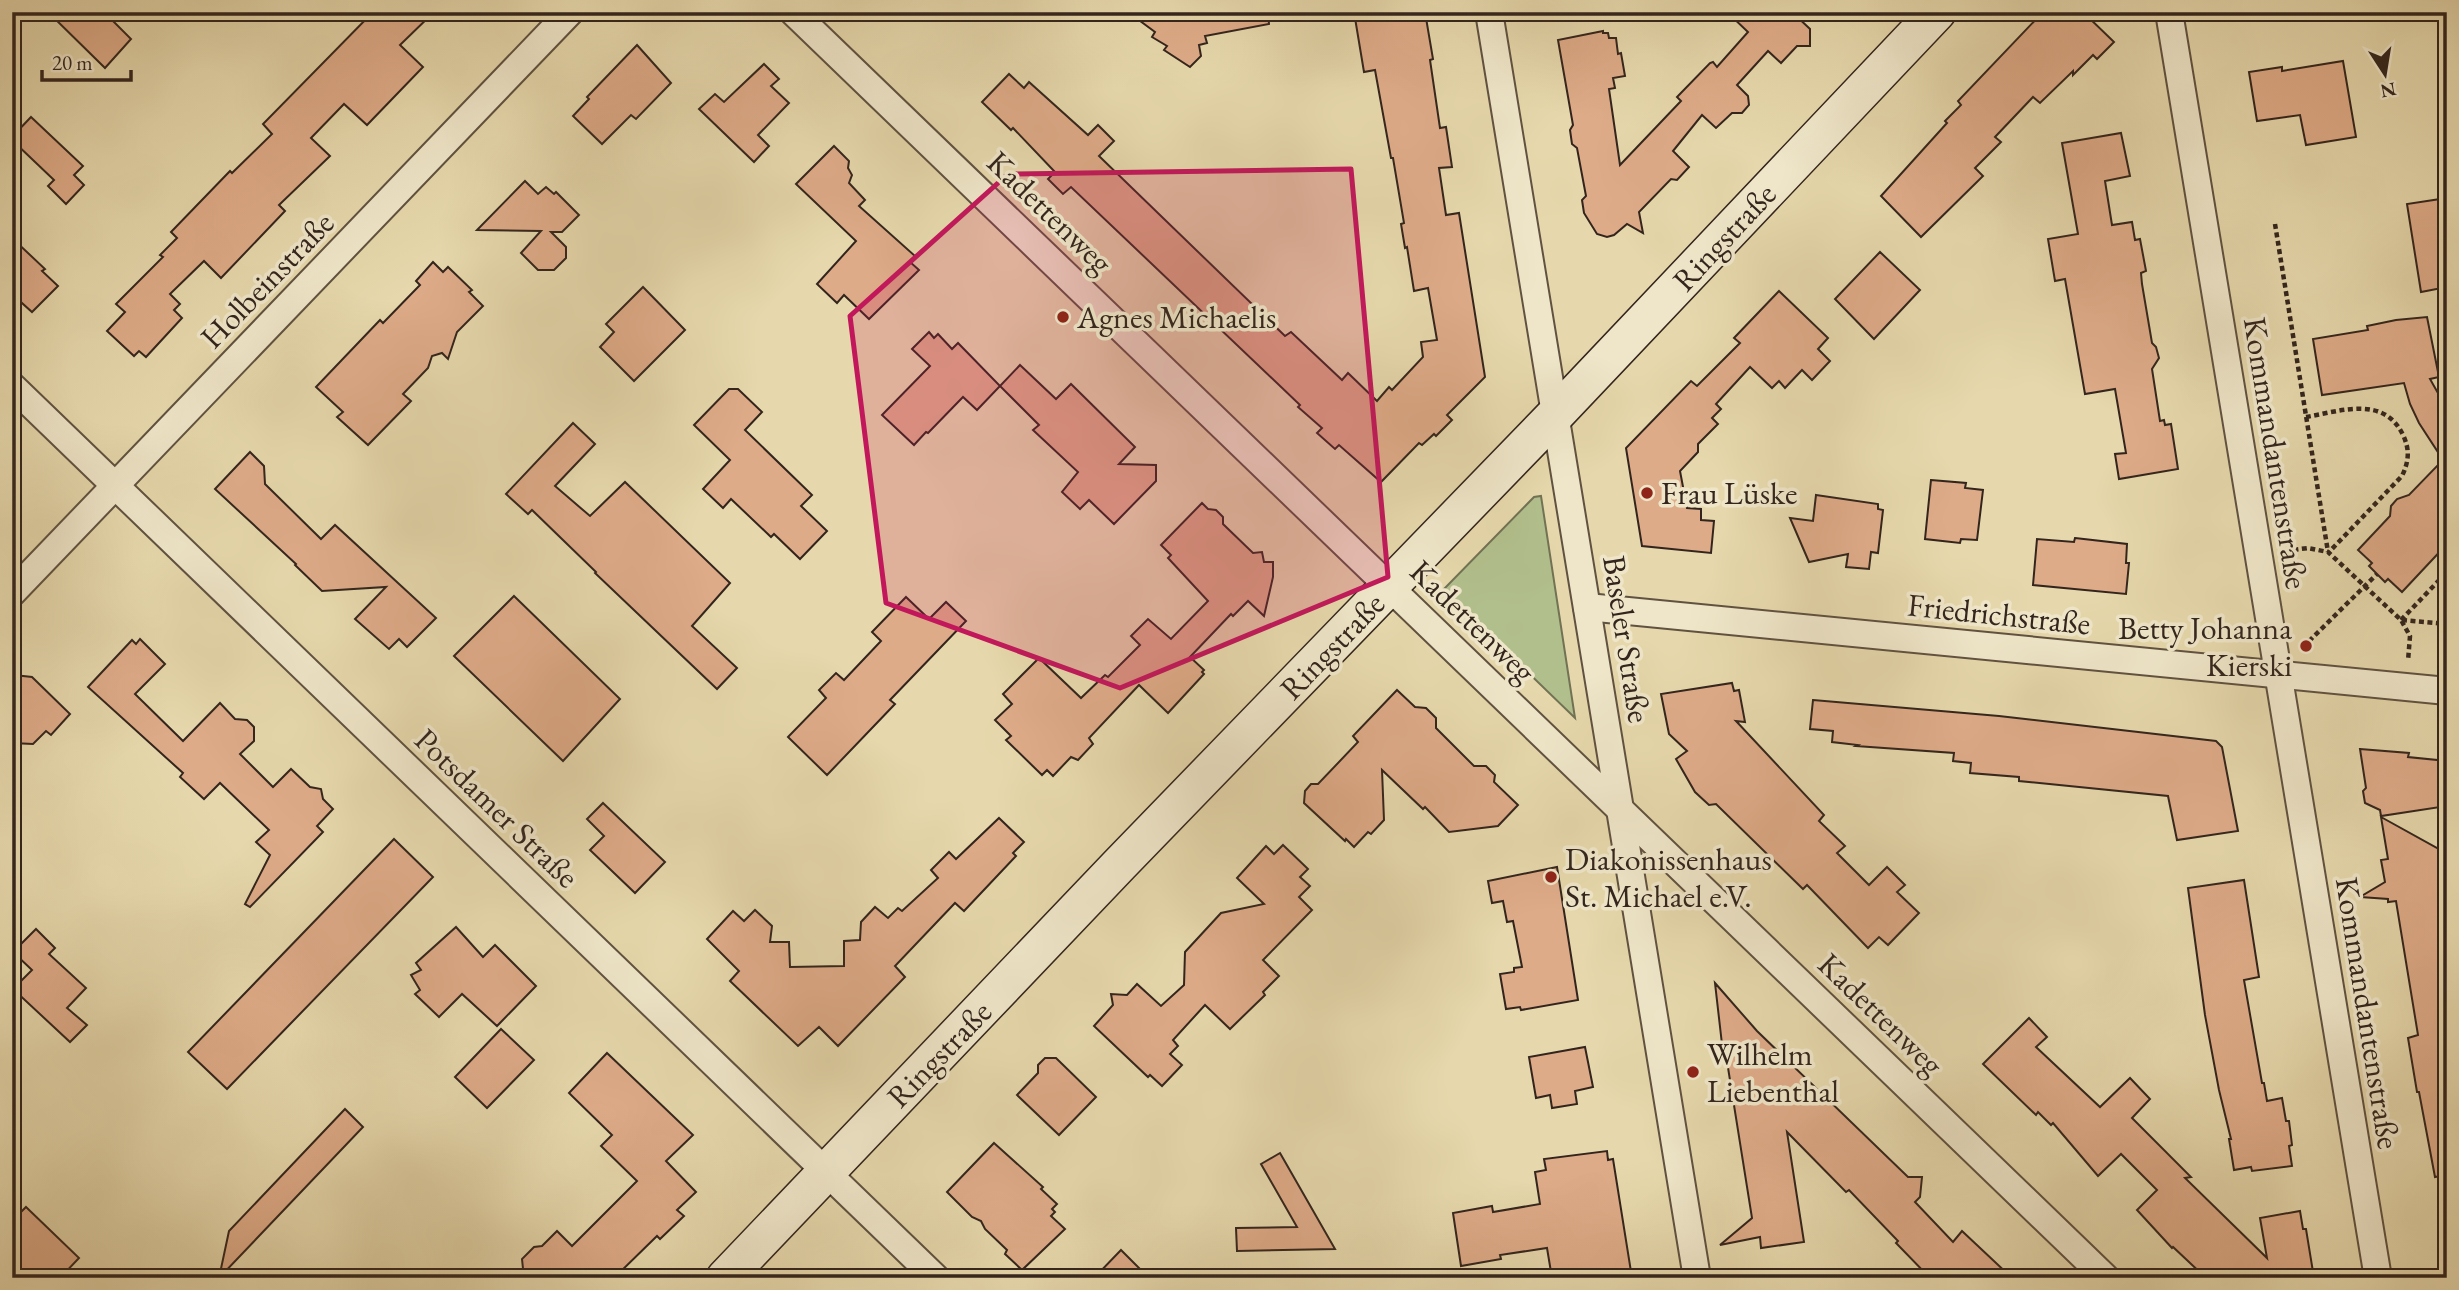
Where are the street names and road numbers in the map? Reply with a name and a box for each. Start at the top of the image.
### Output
street label: Kadettenweg [978,142,1123,283]
street label: Ringstraße [1663,174,1785,300]
street label: Holbeinstraße [191,202,343,358]
street label: Kommandantenstraße [2234,314,2318,592]
street label: Kadettenweg [1401,551,1546,692]
street label: Baseler Straße [1593,552,1661,726]
street label: Ringstraße [1270,583,1394,709]
street label: Friedrichstraße [1905,584,2093,644]
street label: Potsdamer Straße [406,719,588,897]
street label: Kommandantenstraße [2326,874,2410,1152]
street label: Kadettenweg [1809,944,1954,1085]
street label: Ringstraße [877,991,1001,1117]

